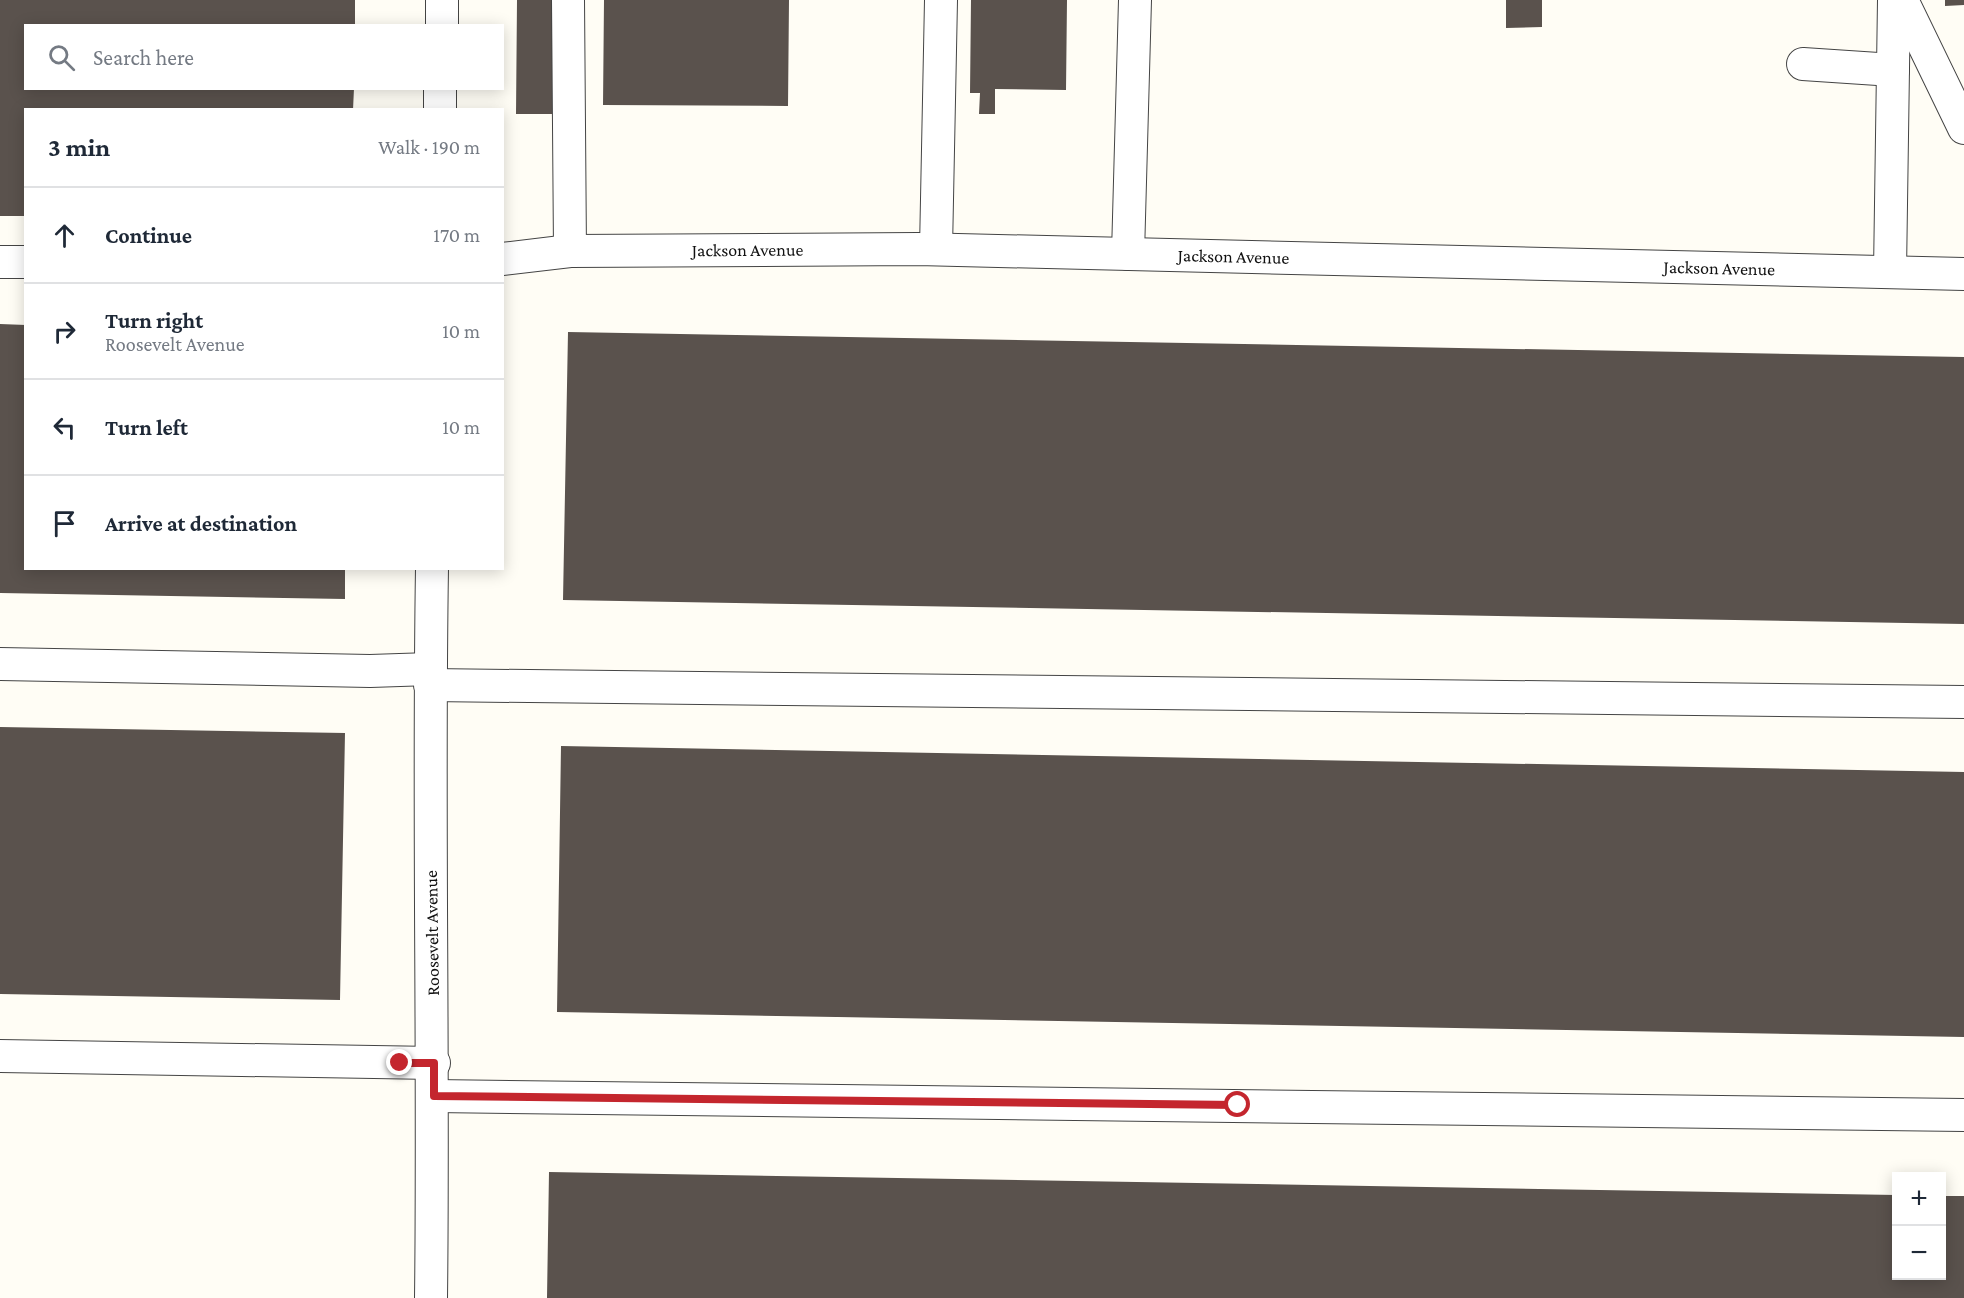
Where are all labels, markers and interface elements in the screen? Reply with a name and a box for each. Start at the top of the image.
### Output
search box [24,24,504,90]
icon: search [45,41,78,74]
text: Search here [93,45,194,70]
text: 3 min [48,133,110,162]
text: Walk · 190 m [378,136,480,158]
icon: ahead [48,219,81,252]
text: Continue [105,223,192,248]
text: 170 m [433,224,480,246]
street label: Jackson Avenue [690,240,804,260]
street label: Jackson Avenue [1175,245,1290,268]
street label: Jackson Avenue [1661,257,1775,279]
text: Turn right [105,308,203,333]
icon: right [48,315,81,348]
text: 10 m [442,320,480,342]
text: Roosevelt Avenue [105,333,245,355]
icon: left [48,411,81,444]
text: Turn left [105,415,188,440]
text: 10 m [442,416,480,438]
icon: arrive [48,507,81,540]
text: Arrive at destination [105,511,297,536]
street label: Roosevelt Avenue [421,870,443,996]
route end [386,1049,412,1075]
route start [1224,1091,1250,1117]
map controls [1892,1172,1946,1280]
button: + [1892,1172,1946,1226]
button: − [1892,1226,1946,1280]

